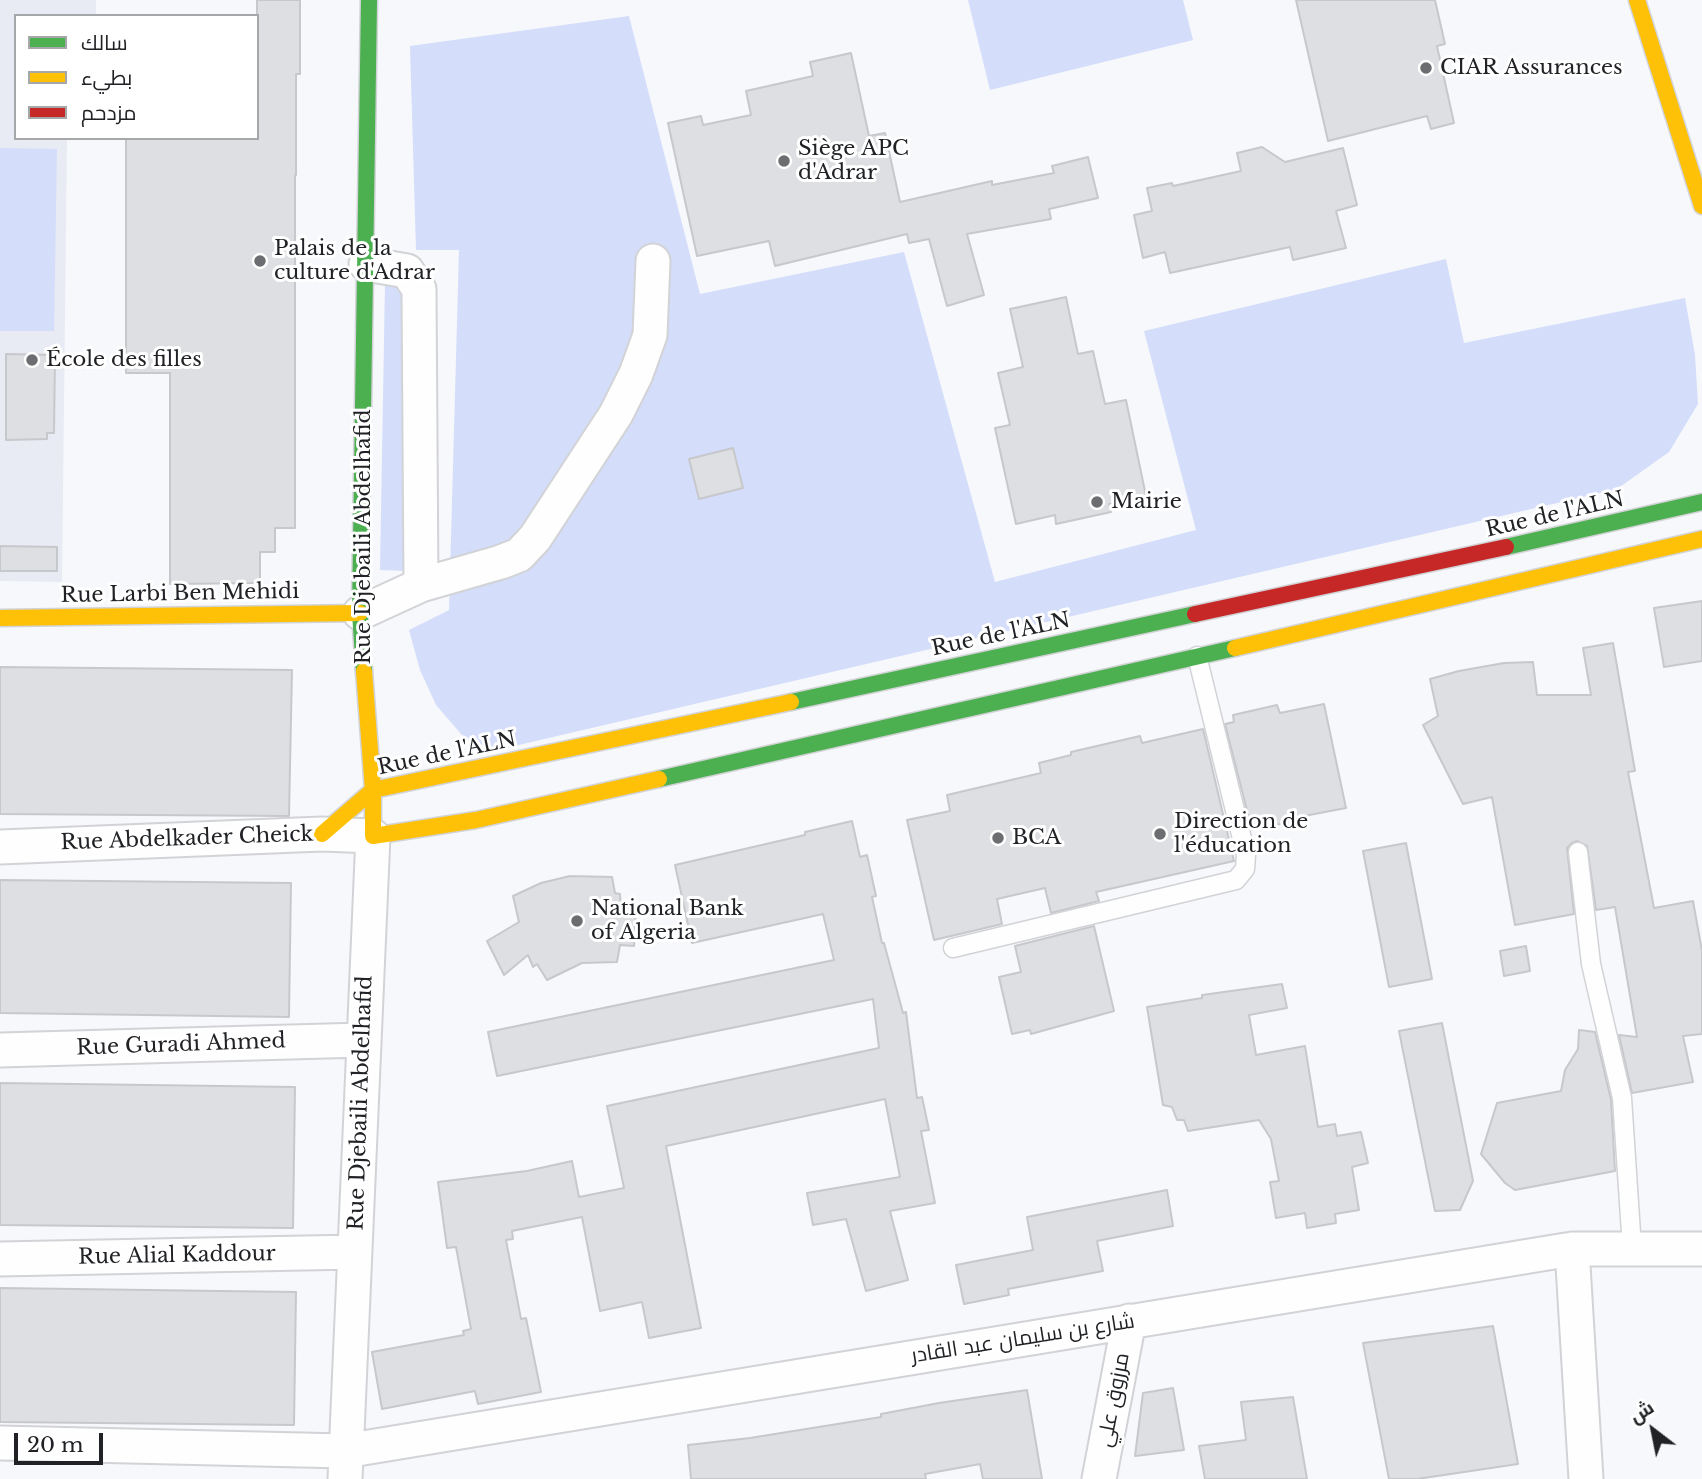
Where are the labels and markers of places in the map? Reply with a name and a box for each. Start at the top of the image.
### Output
place label: CIAR Assurances [1440,55,1623,81]
marker: CIAR Assurances [1418,60,1434,76]
place label: Siège APC d'Adrar [798,136,909,186]
marker: Siège APC d'Adrar [776,153,792,169]
place label: Palais de la culture d'Adrar [274,236,435,286]
marker: Palais de la culture d'Adrar [252,253,268,269]
place label: École des filles [46,347,202,373]
marker: École des filles [24,352,40,368]
place label: Mairie [1111,489,1182,515]
marker: Mairie [1089,494,1105,510]
place label: Direction de l'éducation [1174,809,1308,859]
place label: BCA [1012,825,1061,851]
marker: Direction de l'éducation [1152,826,1168,842]
marker: BCA [990,830,1006,846]
place label: National Bank of Algeria [591,896,744,946]
marker: National Bank of Algeria [569,913,585,929]

